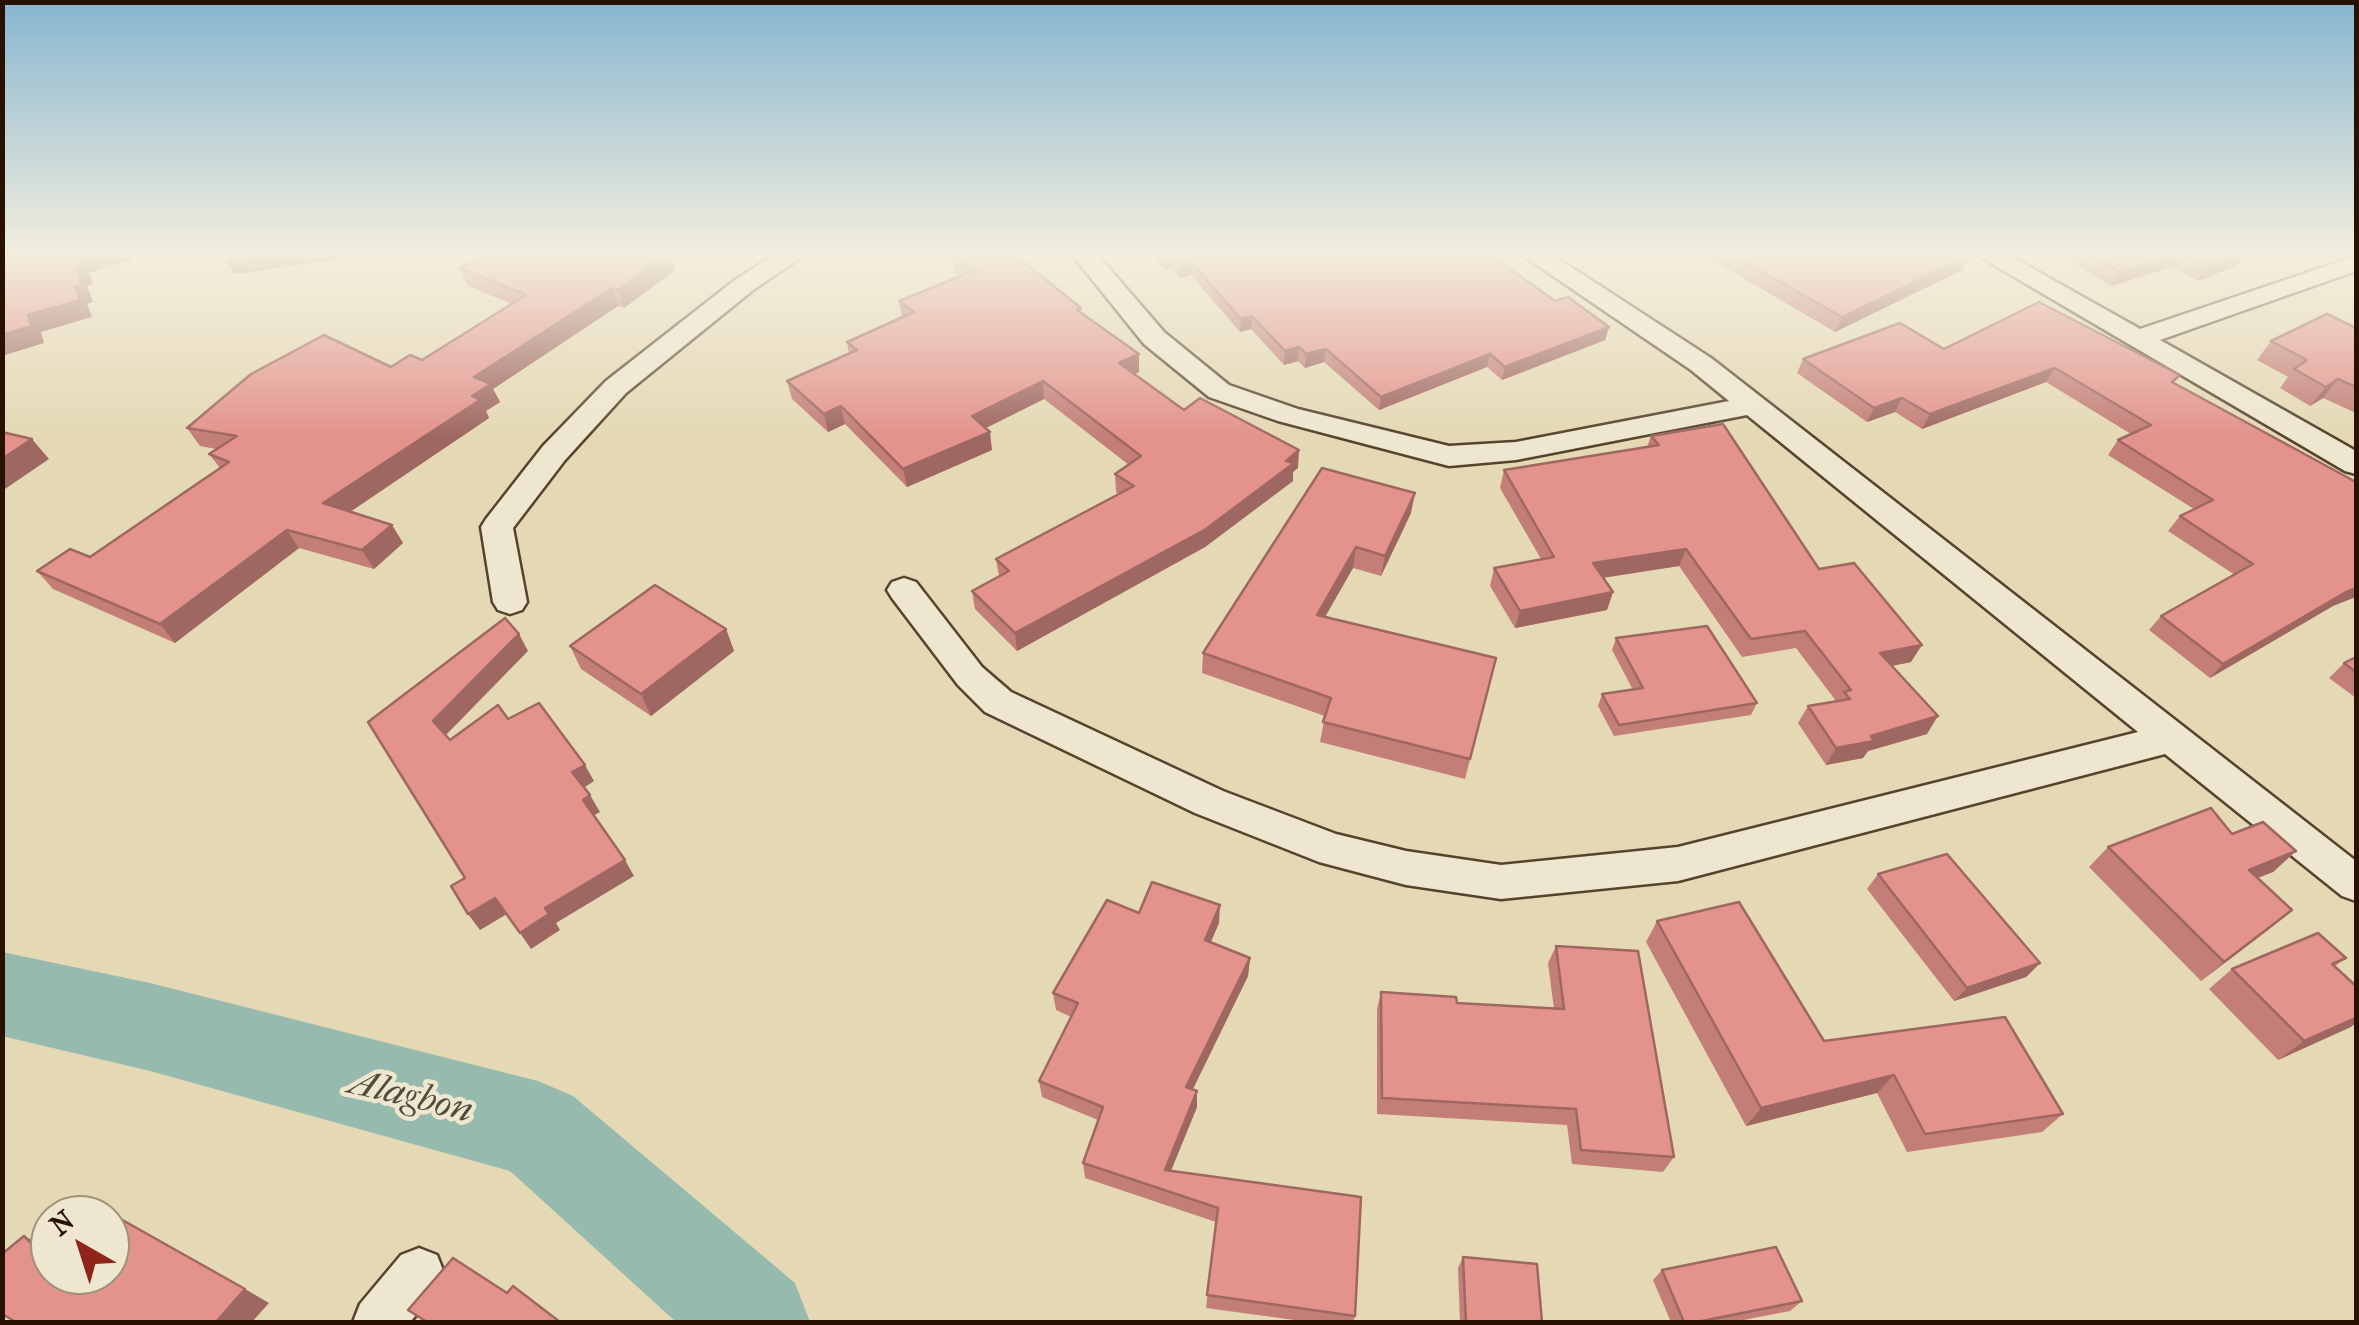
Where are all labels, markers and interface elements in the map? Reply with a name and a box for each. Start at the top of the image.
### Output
water label: Alagbon [345,1061,477,1135]
north arrow [30,1195,130,1295]
text: N [43,1203,81,1242]

